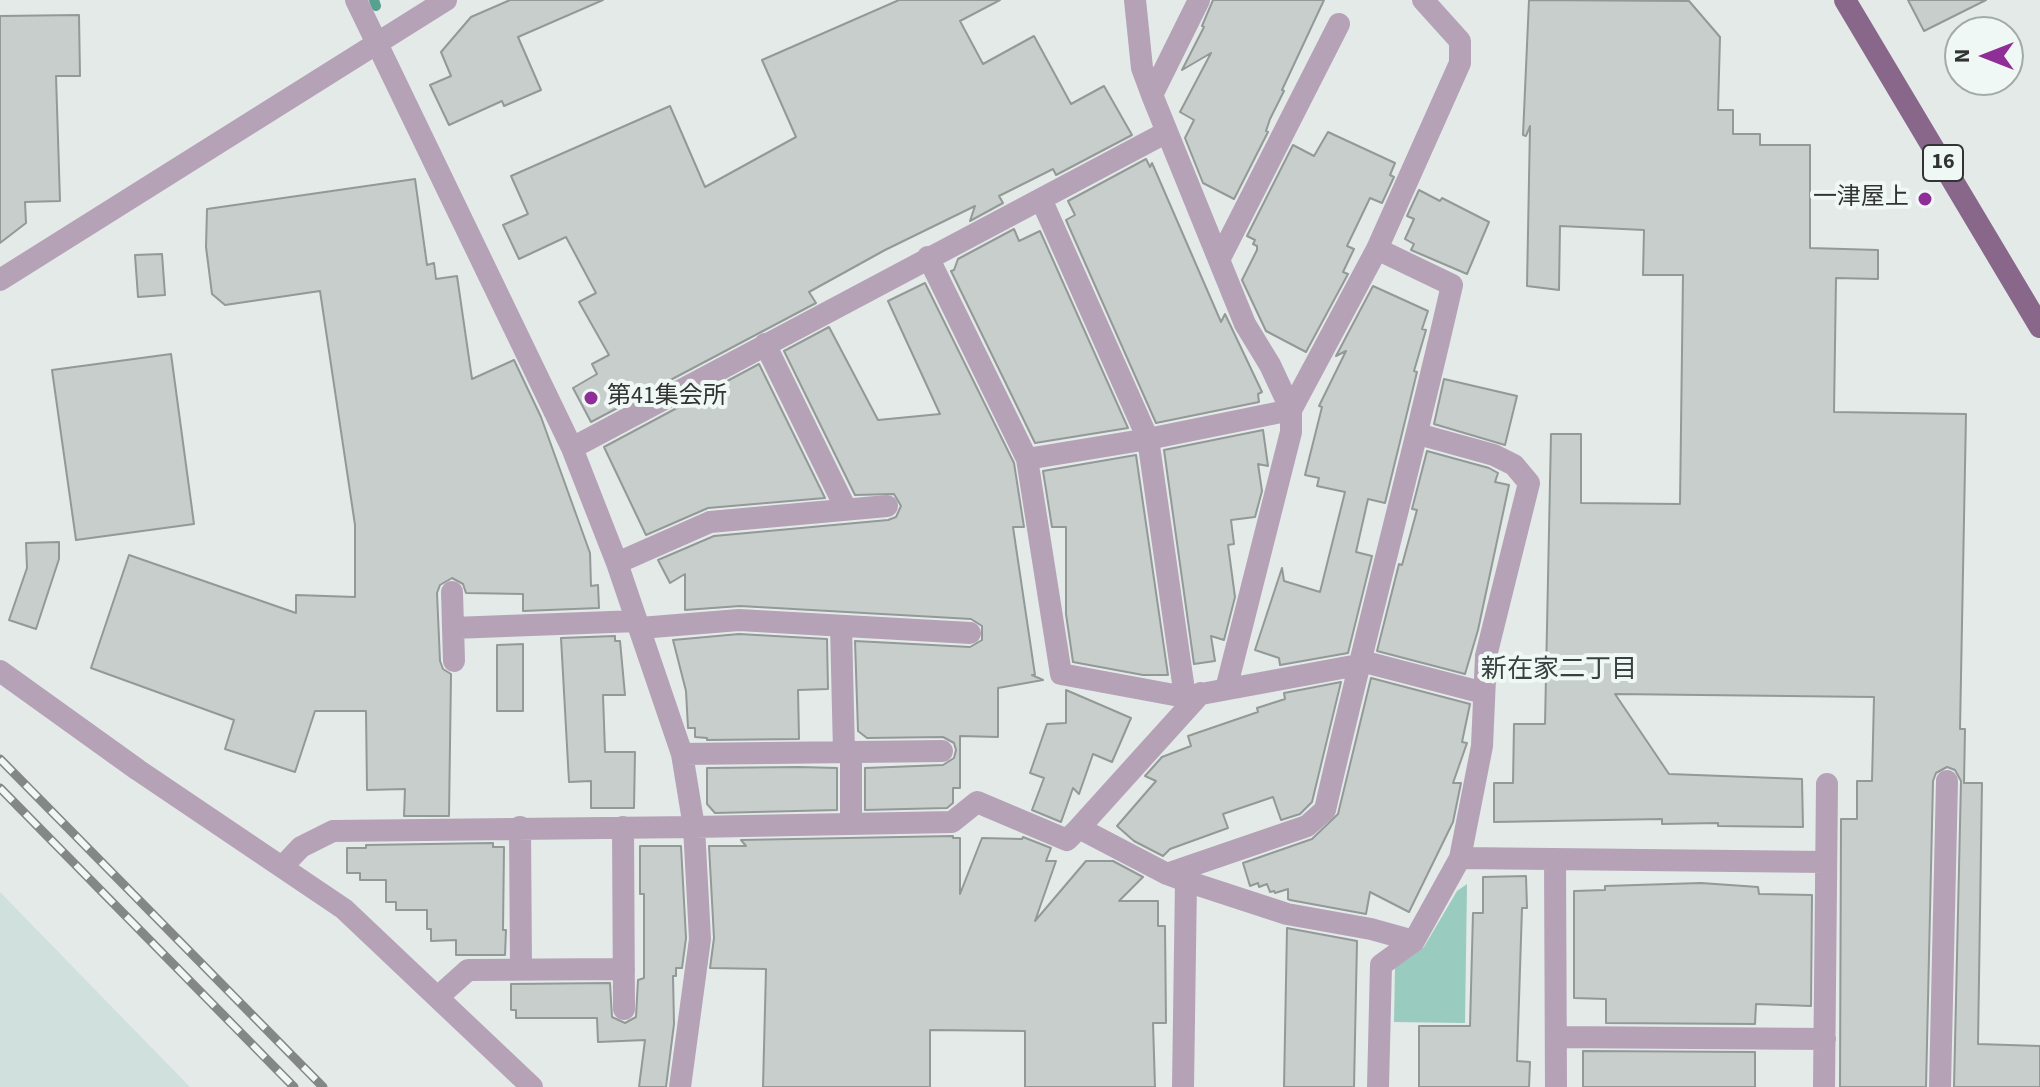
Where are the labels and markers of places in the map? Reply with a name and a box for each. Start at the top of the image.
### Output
place label: 一津屋上 [1813,185,1909,213]
marker: 一津屋上 [1916,190,1934,208]
place label: 第41集会所 [607,384,727,412]
marker: 第41集会所 [582,389,600,407]

